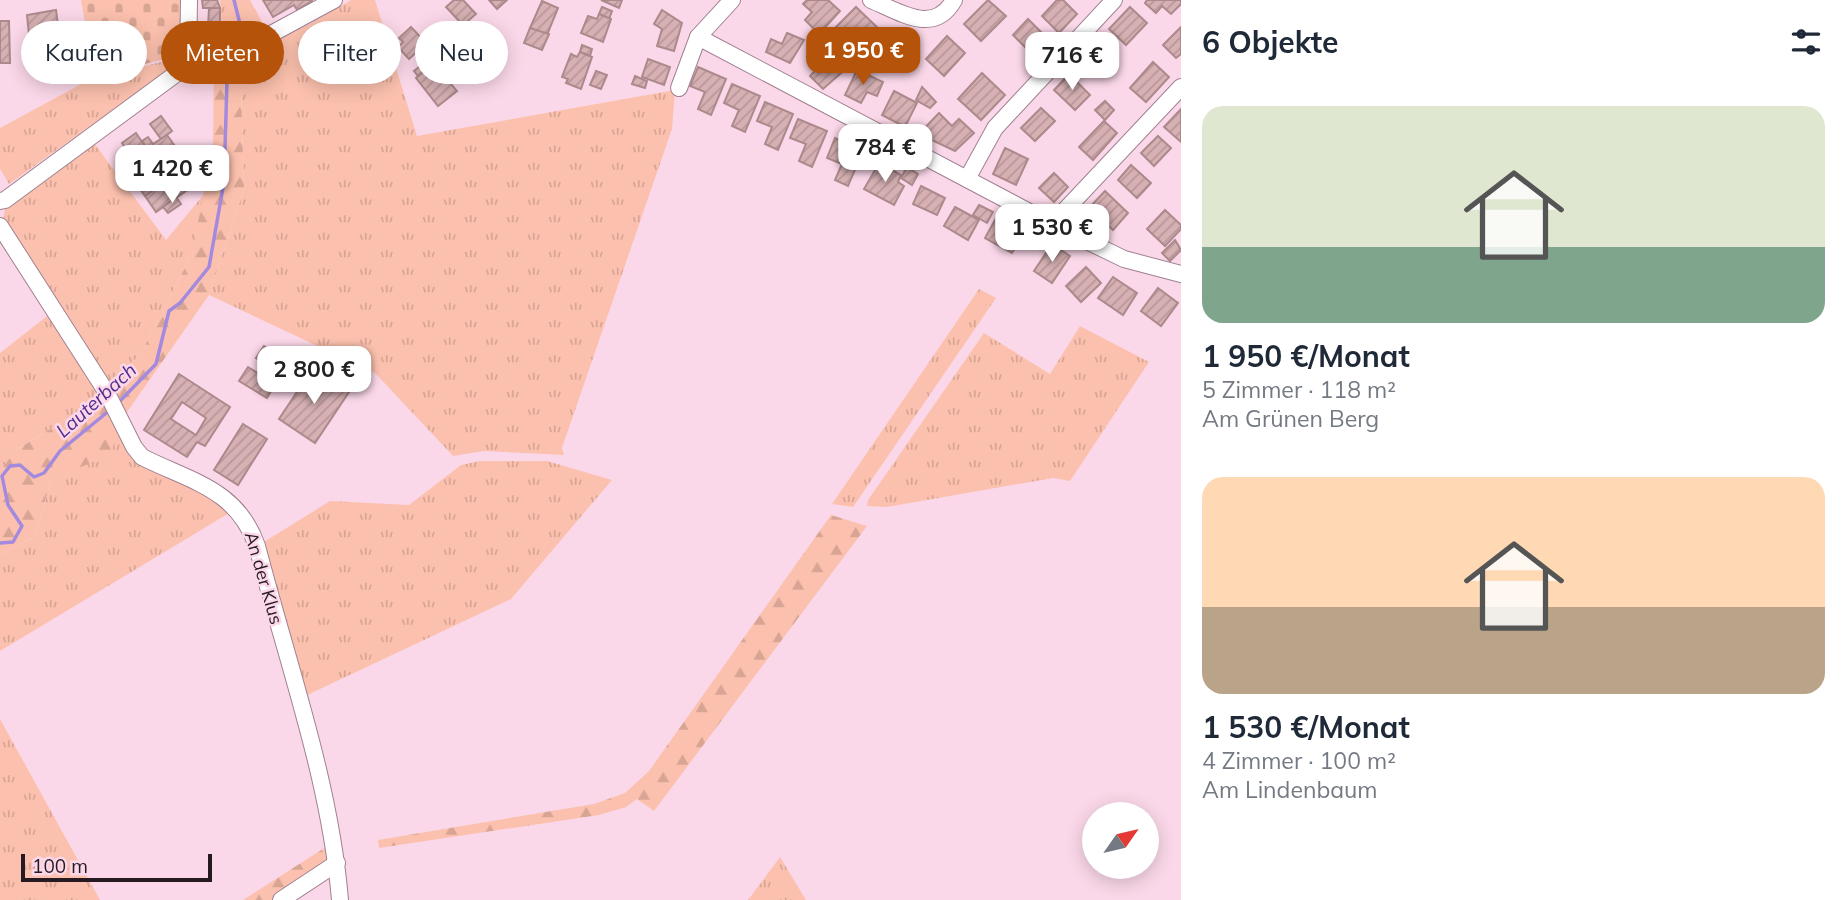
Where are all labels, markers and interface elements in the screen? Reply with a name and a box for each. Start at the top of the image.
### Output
chip: Kaufen [21,21,147,84]
chip: Mieten [161,21,284,84]
chip: Filter [298,21,401,84]
chip: Neu [415,21,508,84]
text: 6 Objekte [1202,23,1338,61]
icon: filters [1787,23,1825,61]
pin: 1 950 € [798,28,928,87]
pin: 716 € [1023,32,1121,92]
text: 1 950 € [822,35,904,64]
text: 716 € [1041,40,1103,69]
pin: 784 € [836,124,934,184]
text: 784 € [854,132,916,161]
pin: 1 420 € [107,146,237,205]
icon: home [1451,152,1577,278]
text: 1 420 € [131,153,213,182]
pin: 1 530 € [987,204,1117,264]
text: 1 530 € [1011,212,1093,241]
text: 1 950 €/Monat [1202,337,1410,375]
pin: 2 800 € [249,346,379,406]
text: 2 800 € [273,354,355,383]
water label: Lauterbach [51,358,141,442]
text: 5 Zimmer · 118 m² [1202,375,1396,404]
text: Am Grünen Berg [1202,404,1379,433]
icon: home [1451,523,1577,649]
street label: An der Klus [240,529,288,627]
text: 1 530 €/Monat [1202,708,1410,746]
text: 4 Zimmer · 100 m² [1202,746,1396,775]
text: Am Lindenbaum [1202,775,1377,804]
north arrow [1082,802,1158,878]
map controls [1082,802,1159,879]
scale bar [21,851,212,883]
text: 100 m [32,854,88,878]

